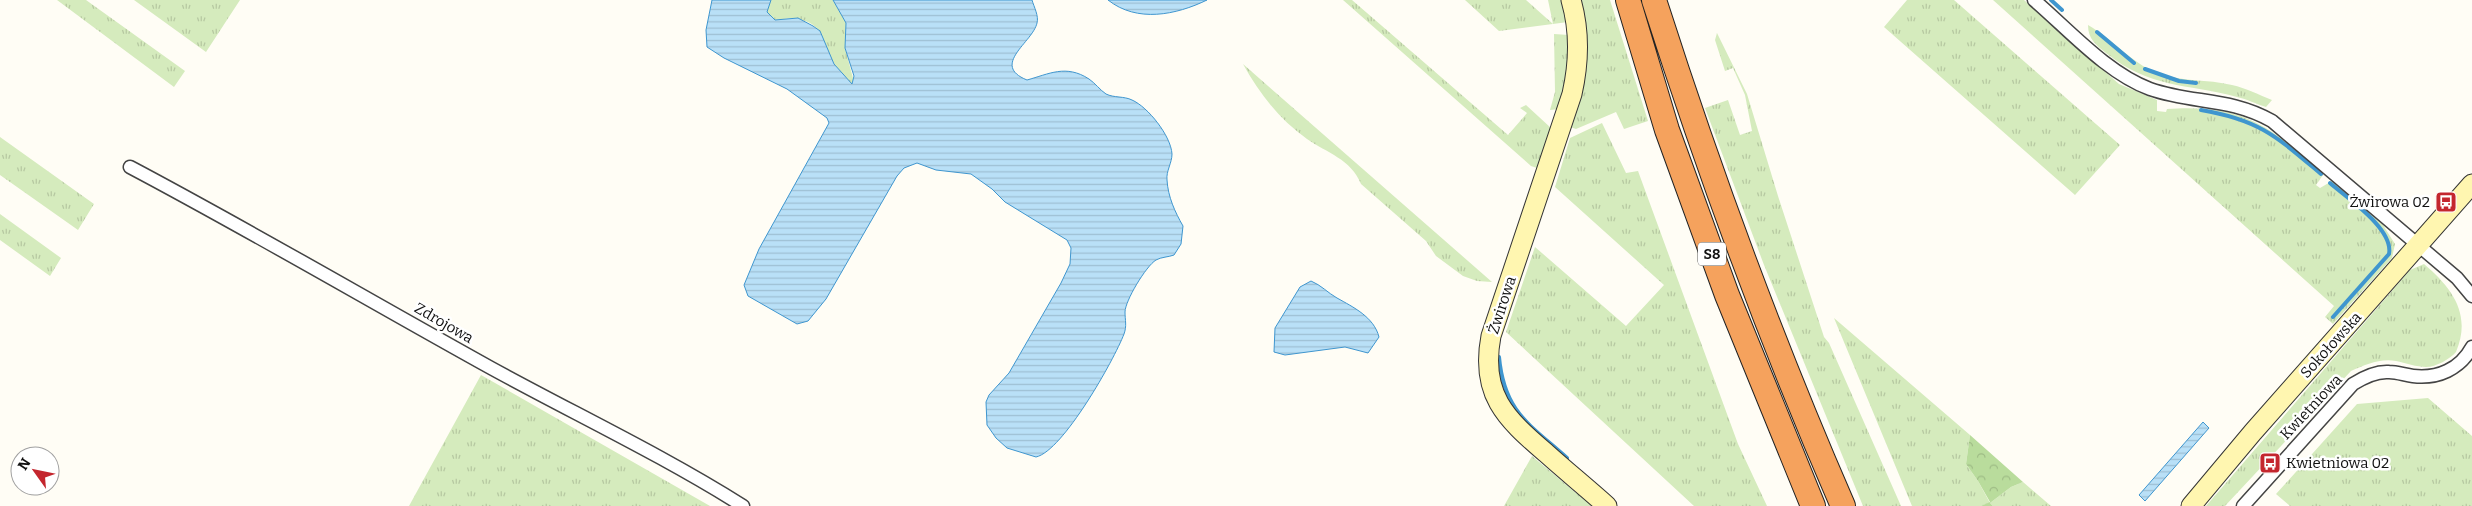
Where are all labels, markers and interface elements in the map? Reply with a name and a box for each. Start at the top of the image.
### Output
bus stop icon: Żwirowa 02 [2434,190,2458,214]
place label: Żwirowa 02 [2349,193,2430,211]
road number: S8 [1698,242,1726,266]
street label: Żwirowa [1484,274,1520,336]
street label: Zdrojowa [411,299,477,347]
street label: Sokołowska [2297,308,2365,382]
street label: Kwietniowa [2276,371,2346,443]
north arrow [10,446,60,496]
bus stop icon: Kwietniowa 02 [2258,451,2282,475]
place label: Kwietniowa 02 [2286,454,2389,472]
text: N [14,455,35,473]

